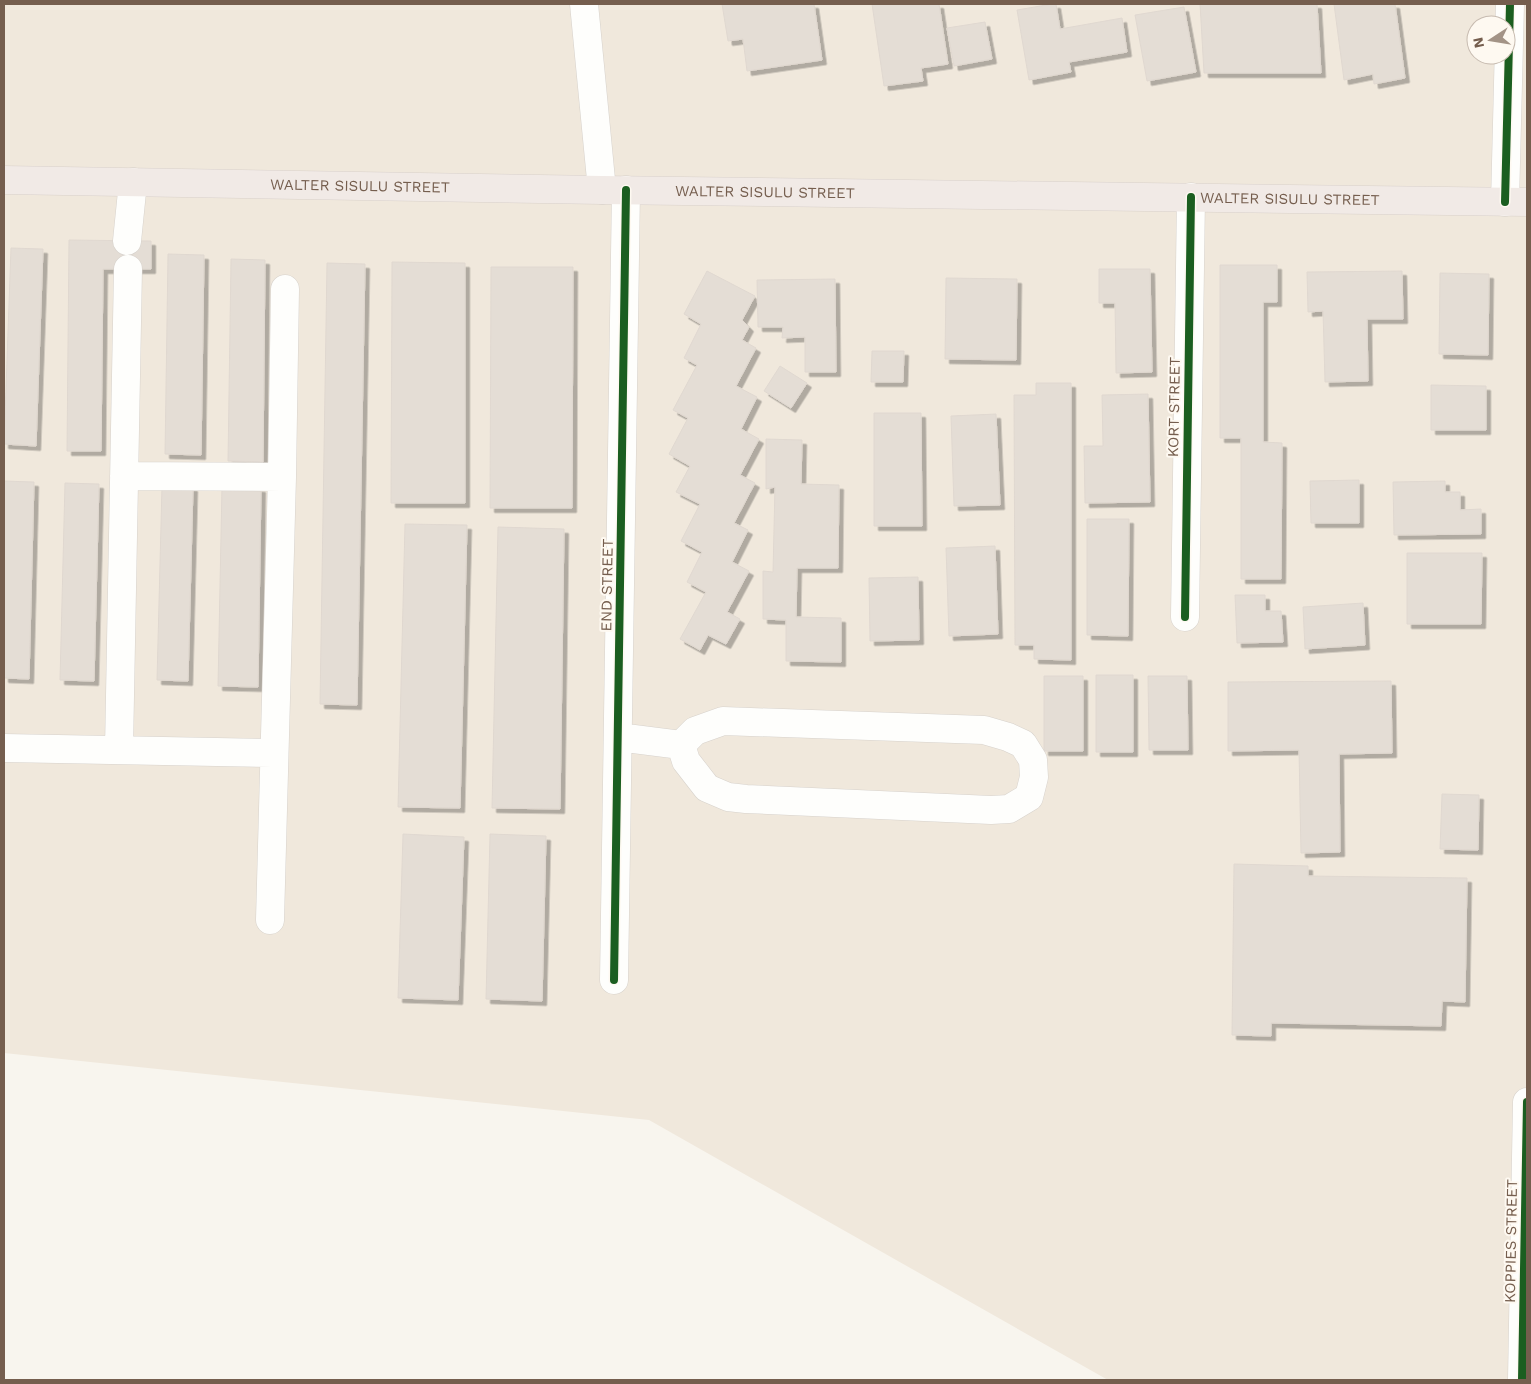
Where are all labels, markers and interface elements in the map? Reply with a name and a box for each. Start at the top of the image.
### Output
north arrow [1466,15,1516,65]
text: N [1469,36,1487,49]
street label: WALTER SISULU STREET [270,175,450,196]
street label: WALTER SISULU STREET [675,182,855,202]
street label: WALTER SISULU STREET [1200,189,1380,209]
street label: KORT STREET [1164,357,1184,457]
street label: END STREET [597,538,617,632]
street label: KOPPIES STREET [1501,1179,1521,1303]

